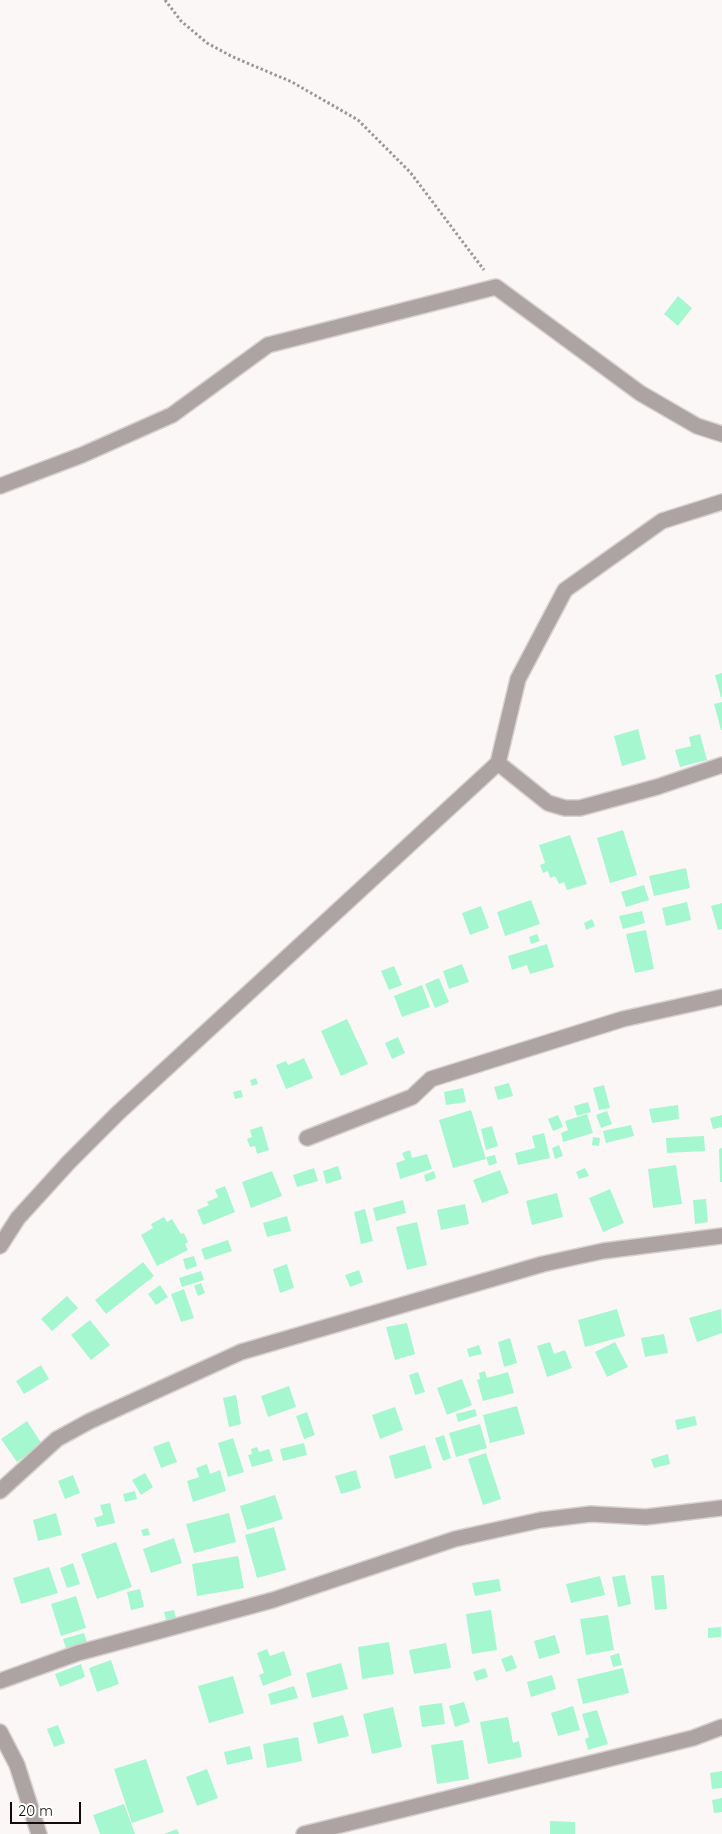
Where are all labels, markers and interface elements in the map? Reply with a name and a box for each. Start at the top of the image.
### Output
scale bar [12,1792,84,1824]
text: 20 m [18,1801,53,1820]

